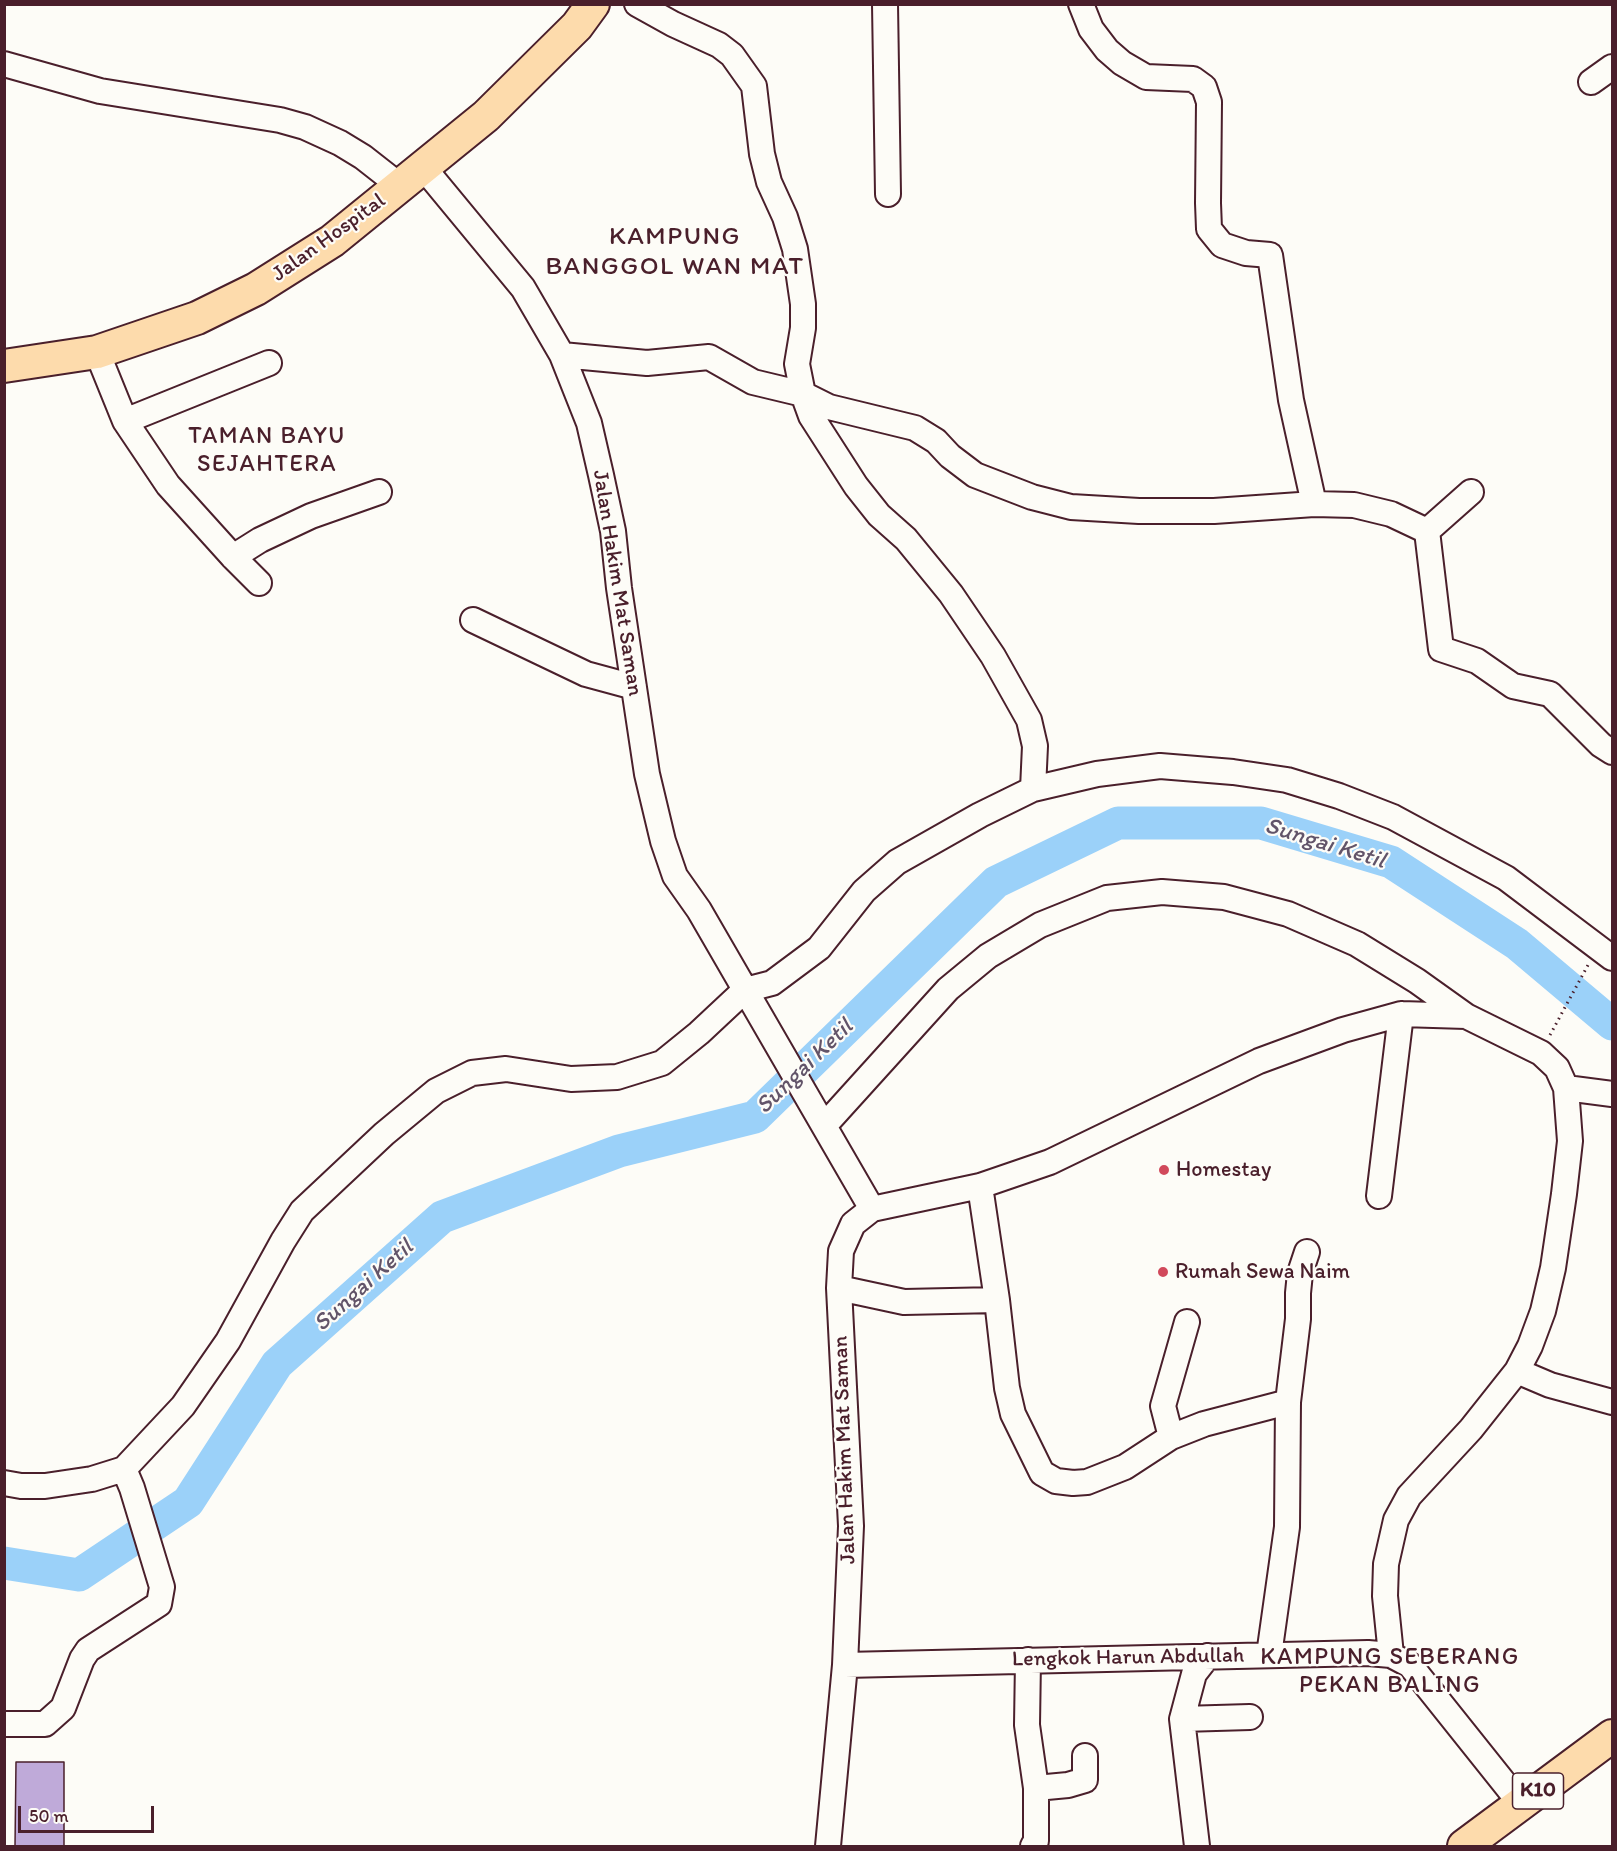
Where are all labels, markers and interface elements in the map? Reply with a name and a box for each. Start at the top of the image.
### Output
street label: Jalan Hospital [267,188,391,288]
district label: KAMPUNG BANGGOL WAN MAT [545,221,805,282]
district label: TAMAN BAYU SEJAHTERA [187,423,347,479]
street label: Jalan Hakim Mat Saman [586,468,648,698]
water label: Sungai Ketil [1261,812,1389,876]
water label: Sungai Ketil [750,1013,860,1121]
place label: Homestay [1176,1157,1271,1183]
marker: Homestay [1157,1163,1171,1177]
water label: Sungai Ketil [308,1234,420,1338]
place label: Rumah Sewa Naim [1175,1259,1350,1285]
marker: Rumah Sewa Naim [1156,1265,1170,1279]
street label: Jalan Hakim Mat Saman [828,1335,862,1565]
street label: Lengkok Harun Abdullah [1012,1643,1244,1673]
district label: KAMPUNG SEBERANG PEKAN BALING [1260,1644,1520,1700]
road number: K10 [1512,1773,1564,1809]
scale bar [21,1794,158,1832]
text: 50 m [29,1805,69,1827]

